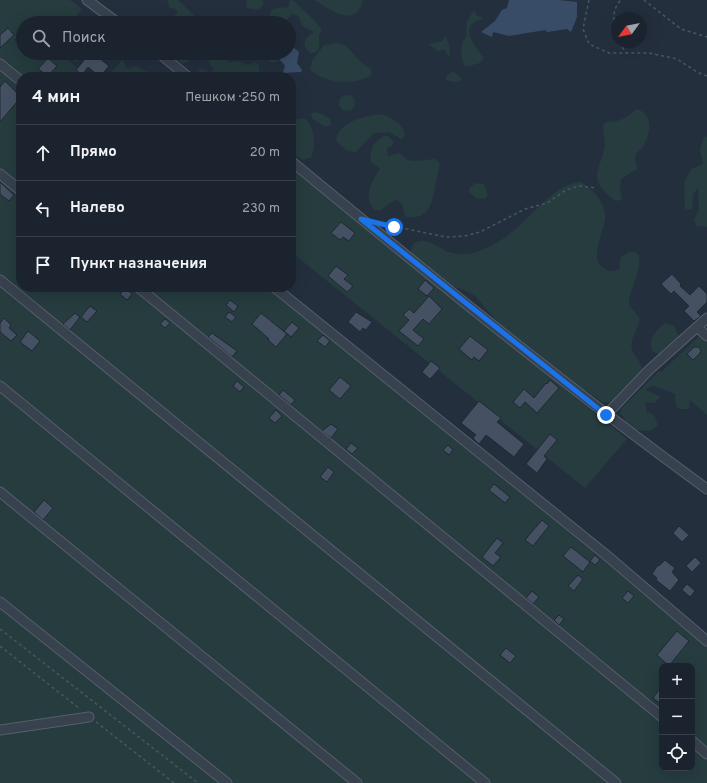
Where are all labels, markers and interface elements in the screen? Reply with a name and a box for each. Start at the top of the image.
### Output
north arrow [611,12,647,48]
search box [16,16,296,60]
icon: search [30,27,52,49]
text: Поиск [62,29,106,48]
text: 4 мин [32,87,80,109]
text: Пешком · 250 m [185,90,280,106]
icon: ahead [32,142,54,164]
text: Прямо [70,143,117,162]
text: 20 m [250,145,280,161]
icon: left [32,198,54,220]
text: Налево [70,199,125,218]
text: 230 m [242,201,280,217]
route start [385,218,403,236]
icon: arrive [32,254,54,276]
text: Пункт назначения [70,255,207,274]
route end [597,406,615,424]
map controls [659,663,695,771]
button: + [659,663,695,699]
button: − [659,699,695,735]
button: locate [659,735,695,771]

